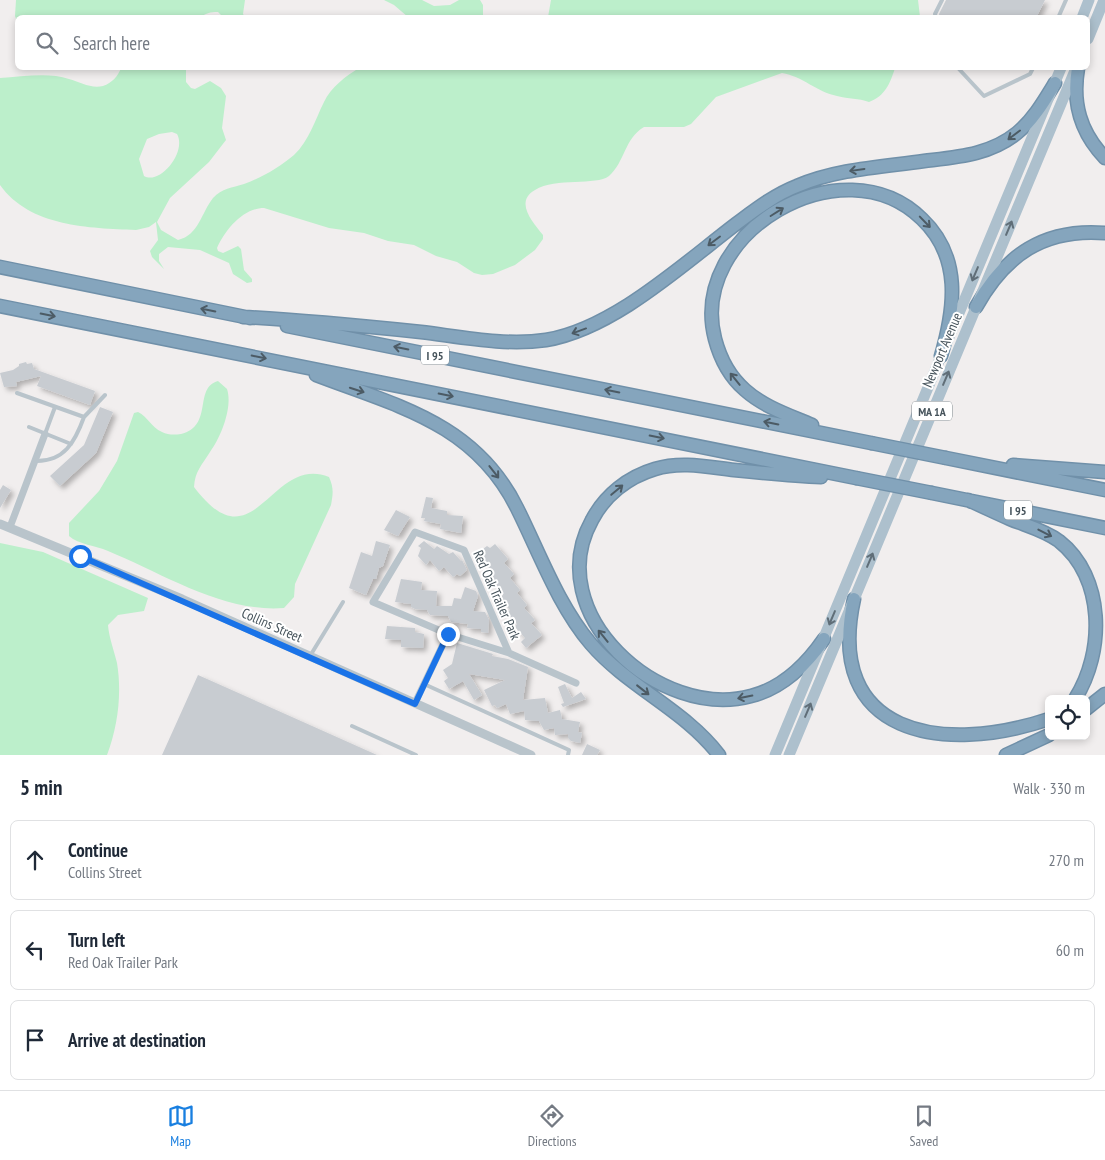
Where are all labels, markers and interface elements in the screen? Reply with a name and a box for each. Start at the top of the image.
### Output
search box [15,15,1090,70]
icon: search [33,29,61,57]
text: Search here [73,31,150,55]
one-way arrow [1007,130,1021,140]
one-way arrow [850,165,866,175]
one-way arrow [770,207,784,217]
one-way arrow [919,216,931,228]
one-way arrow [1004,221,1014,236]
one-way arrow [707,236,721,246]
one-way arrow [970,266,980,281]
one-way arrow [200,304,216,314]
street label: Newport Avenue [918,310,966,390]
one-way arrow [39,311,55,321]
one-way arrow [572,327,588,336]
one-way arrow [394,343,410,353]
road number: I 95 [421,346,449,364]
one-way arrow [250,353,266,363]
one-way arrow [942,371,952,386]
one-way arrow [729,372,740,385]
one-way arrow [604,385,620,395]
one-way arrow [349,386,365,396]
one-way arrow [438,391,454,400]
road number: MA 1A [912,402,952,421]
one-way arrow [764,417,780,427]
one-way arrow [649,433,665,443]
one-way arrow [489,465,500,478]
one-way arrow [610,484,623,496]
road number: I 95 [1004,500,1032,520]
one-way arrow [1037,529,1052,538]
route start [69,545,92,568]
street label: Red Oak Trailer Park [469,547,525,643]
one-way arrow [866,553,876,568]
street label: Collins Street [239,604,305,646]
one-way arrow [827,610,837,625]
route end [437,623,460,646]
one-way arrow [597,629,608,642]
one-way arrow [636,684,649,695]
one-way arrow [737,693,753,703]
map controls [1045,695,1090,740]
button: locate [1045,695,1090,740]
one-way arrow [804,703,813,718]
text: 5 min [20,774,62,801]
text: Walk · 330 m [1013,778,1085,798]
text: Continue [68,838,128,862]
icon: ahead [21,846,49,874]
text: 270 m [1049,850,1084,870]
text: Collins Street [68,862,142,882]
text: Turn left [68,928,125,952]
icon: left [21,936,49,964]
text: 60 m [1056,940,1084,960]
text: Red Oak Trailer Park [68,952,178,972]
icon: arrive [21,1026,49,1054]
text: Arrive at destination [68,1028,206,1052]
tab: Map [167,1102,195,1150]
tab: Directions [528,1102,576,1150]
tab: Saved [910,1102,938,1150]

